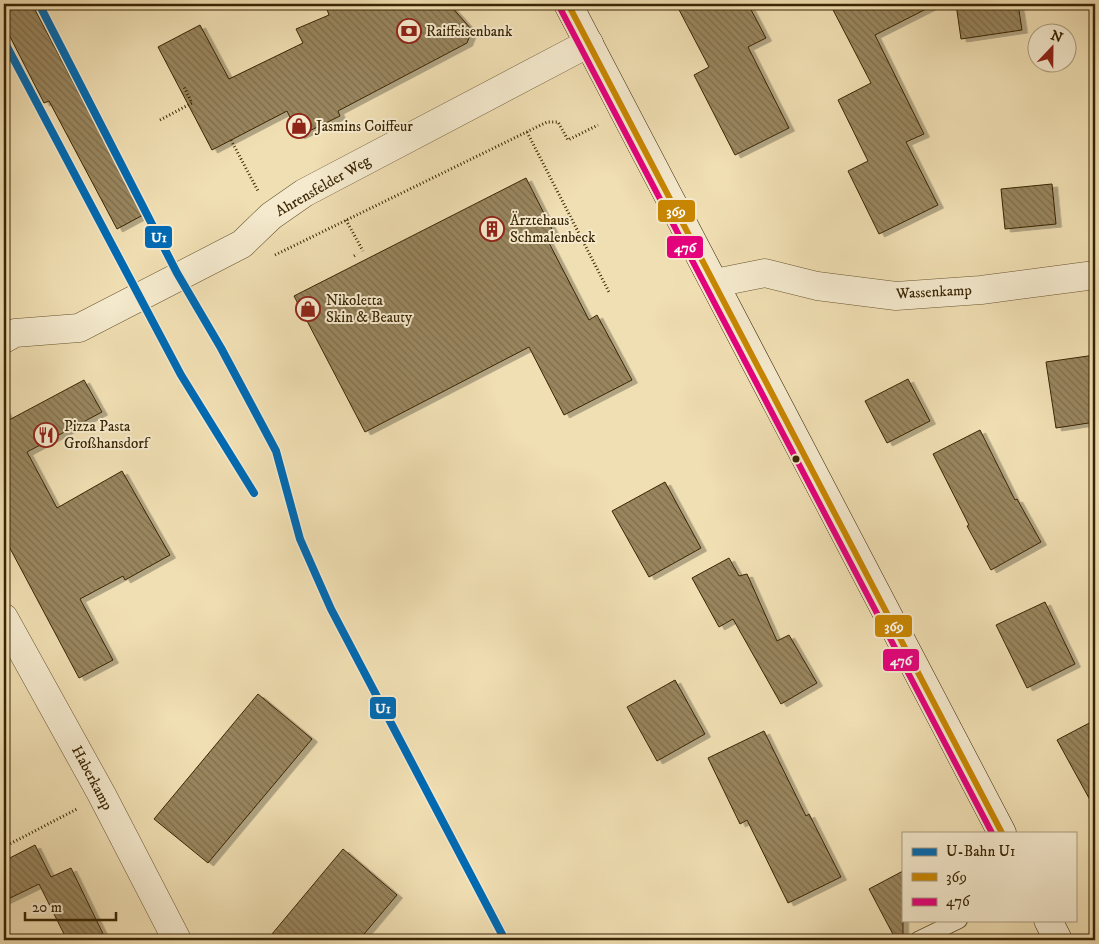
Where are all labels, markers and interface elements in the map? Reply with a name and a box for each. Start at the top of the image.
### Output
bank icon: Raiffeisenbank [396,18,422,44]
place label: Raiffeisenbank [426,22,513,41]
north arrow [1026,22,1076,72]
text: N [1048,26,1066,48]
shop icon: Jasmins Coiffeur [286,113,312,139]
place label: Jasmins Coiffeur [314,117,413,136]
street label: Ahrensfelder Weg [272,151,374,221]
line badge: 369 [657,199,696,223]
text: 369 [666,203,686,221]
place label: Ärztehaus Schmalenbeck [510,211,596,247]
building icon: Ärztehaus Schmalenbeck [479,216,505,242]
line badge: U1 [144,225,173,249]
text: U1 [151,229,167,247]
line badge: 476 [666,235,704,259]
text: 476 [673,239,697,257]
street label: Wassenkamp [895,281,973,304]
place label: Nikoletta Skin & Beauty [326,291,413,327]
shop icon: Nikoletta Skin & Beauty [295,296,321,322]
place label: Pizza Pasta Großhansdorf [64,417,151,453]
restaurant icon: Pizza Pasta Großhansdorf [33,422,59,448]
unlabelled marker [791,454,801,464]
line badge: 369 [874,614,913,638]
text: 369 [884,618,904,636]
line badge: 476 [882,648,920,672]
text: 476 [889,652,913,670]
line badge: U1 [369,696,397,720]
text: U1 [375,700,391,718]
street label: Haberkamp [67,742,117,814]
legend [902,832,1076,922]
text: U-Bahn U1 [946,842,1016,861]
text: 369 [946,868,967,887]
scale bar [25,889,116,921]
text: 476 [946,892,971,911]
text: 20 m [32,898,62,917]

